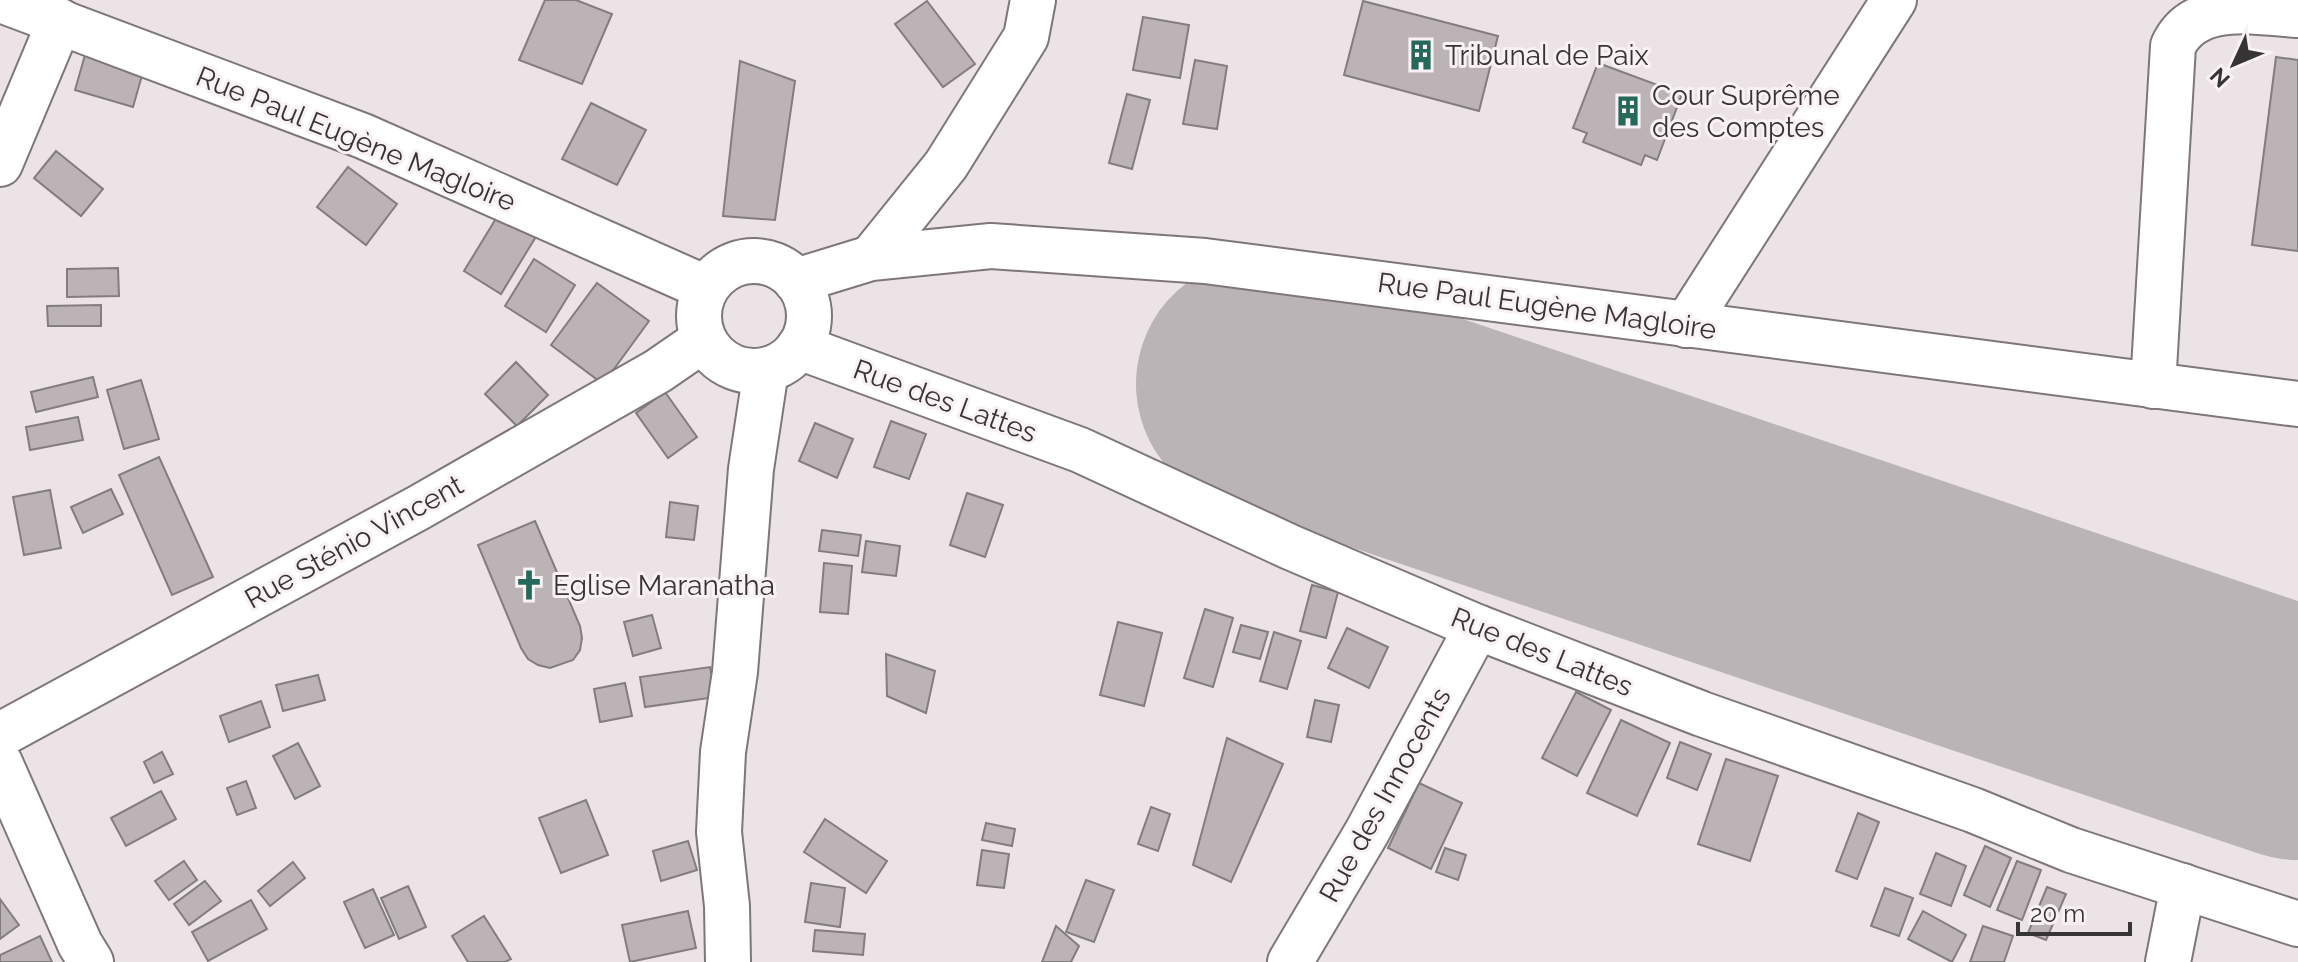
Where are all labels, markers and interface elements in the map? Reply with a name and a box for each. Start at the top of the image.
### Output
north arrow [2194,24,2274,104]
building icon: Tribunal de Paix [1404,38,1438,72]
place label: Tribunal de Paix [1445,39,1649,72]
street label: Rue Paul Eugène Magloire [192,60,520,218]
text: N [2204,63,2235,93]
place label: Cour Suprême des Comptes [1652,79,1840,144]
building icon: Cour Suprême des Comptes [1611,94,1645,128]
street label: Rue Paul Eugène Magloire [1376,266,1718,346]
street label: Rue des Lattes [849,353,1041,449]
street label: Rue Sténio Vincent [239,468,469,616]
church icon: Eglise Maranatha [512,568,546,602]
place label: Eglise Maranatha [553,569,775,602]
street label: Rue des Lattes [1446,601,1638,703]
street label: Rue des Innocents [1312,682,1458,908]
scale bar [2018,886,2130,936]
text: 20 m [2030,899,2085,928]

